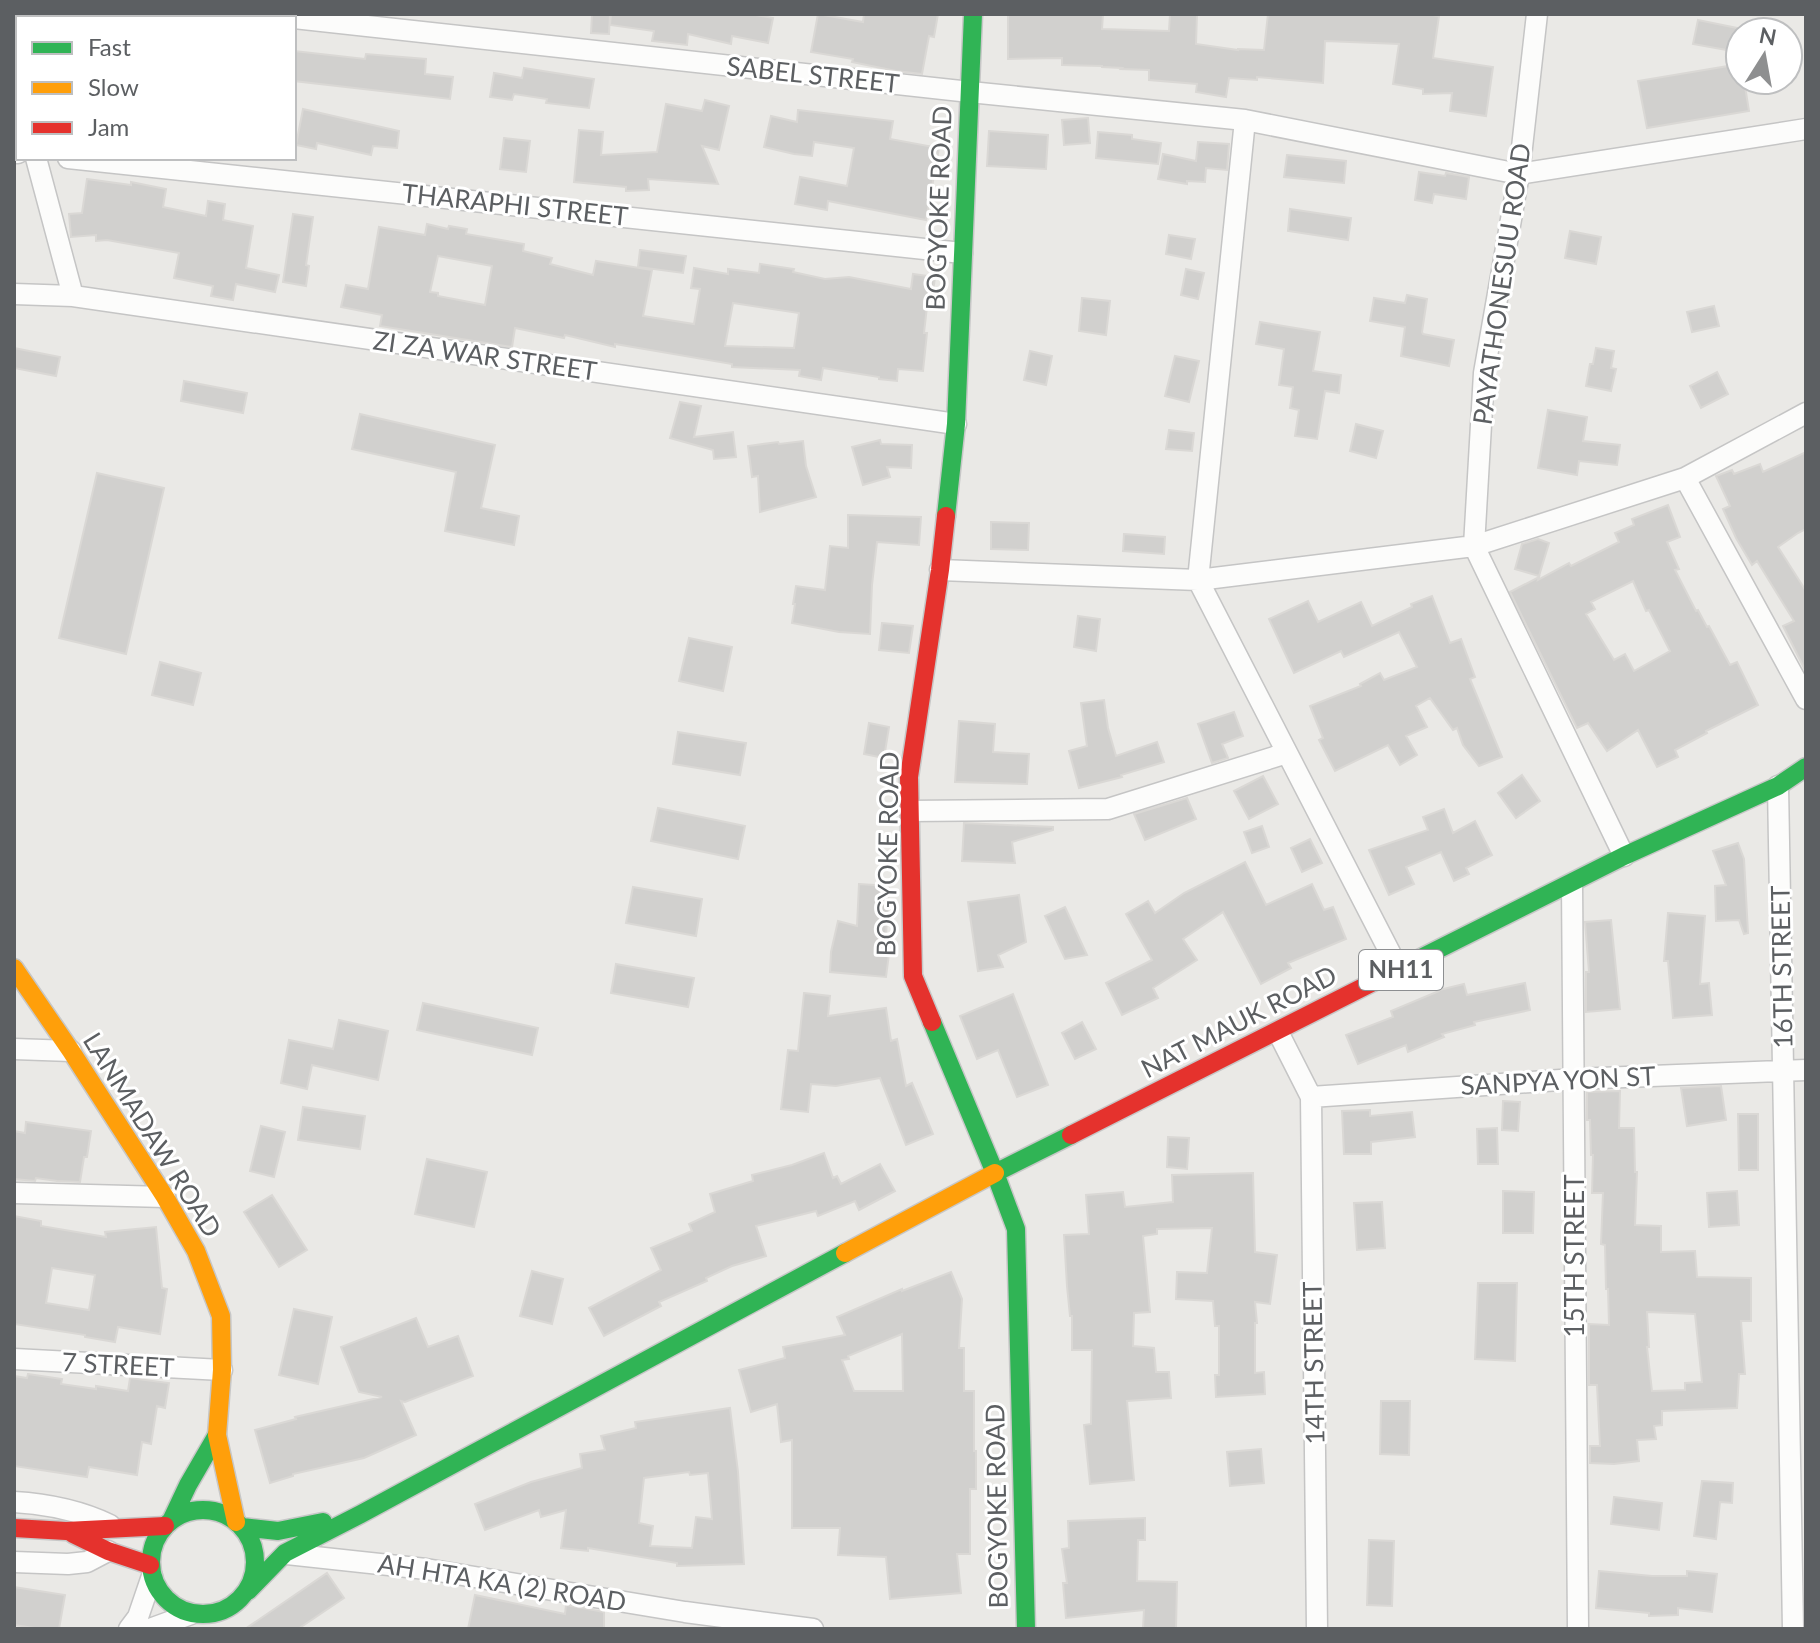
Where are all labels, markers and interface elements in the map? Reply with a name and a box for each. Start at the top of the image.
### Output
legend [16,16,296,160]
north arrow [1724,16,1804,96]
text: N [1757,21,1779,51]
text: Fast [88,32,131,61]
street label: SABEL STREET [725,49,901,99]
text: Slow [88,72,139,101]
street label: BOGYOKE ROAD [918,105,958,311]
text: Jam [88,112,129,141]
street label: PAYATHONESUU ROAD [1465,141,1537,427]
street label: THARAPHI STREET [400,176,630,232]
street label: ZI ZA WAR STREET [371,323,599,387]
street label: BOGYOKE ROAD [869,751,905,957]
street label: 16TH STREET [1764,885,1798,1049]
road number: NH11 [1359,950,1443,990]
street label: NAT MAUK ROAD [1136,958,1342,1084]
street label: LANMADAW ROAD [77,1026,229,1243]
street label: SANPYA YON ST [1460,1059,1656,1101]
street label: 15TH STREET [1558,1174,1590,1338]
street label: 14TH STREET [1296,1281,1330,1445]
street label: 7 STREET [61,1345,175,1383]
street label: BOGYOKE ROAD [978,1403,1014,1609]
street label: AH HTA KA (2) ROAD [376,1547,629,1617]

